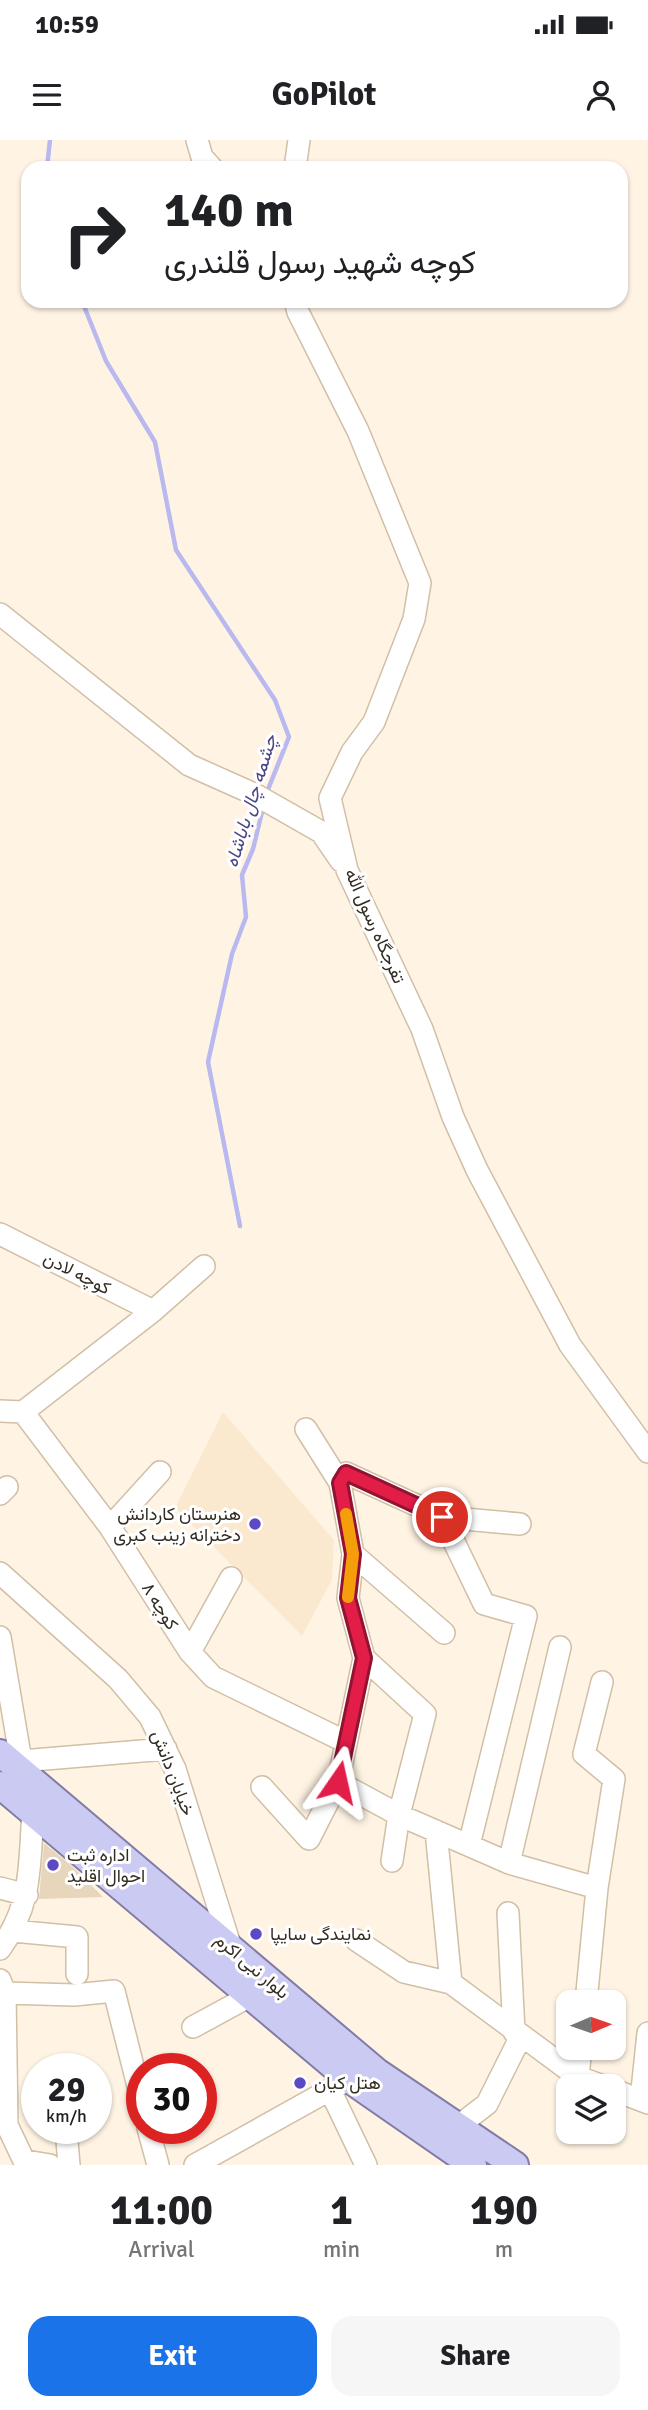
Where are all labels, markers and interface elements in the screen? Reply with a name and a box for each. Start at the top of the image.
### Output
text: 10:59 [35,9,99,41]
text: GoPilot [272,75,376,114]
icon: menu [28,76,66,114]
icon: person [582,76,620,114]
text: 140 m [164,180,294,240]
icon: right [49,189,140,280]
text: کوچه شهید رسول قلندری [164,243,476,282]
water label: چشمه چال باباشاه [219,730,284,871]
street label: تفرجگاه رسول الله [340,865,410,987]
street label: کوچه لادن [39,1247,114,1300]
pin [412,1487,472,1547]
icon: arrive [423,1498,461,1536]
place label: هنرستان کاردانش دخترانه زینب کبری [113,1503,241,1546]
marker: هنرستان کاردانش دخترانه زینب کبری [247,1516,263,1532]
street label: کوچه ۸ [136,1578,183,1634]
street label: خیابان دانش [147,1727,199,1819]
position arrow [301,1745,375,1819]
place label: اداره ثبت احوال اقلید [67,1844,145,1887]
marker: اداره ثبت احوال اقلید [45,1857,61,1873]
place label: نمایندگی سایپا [270,1923,371,1946]
marker: نمایندگی سایپا [248,1926,264,1942]
street label: بلوار نبی اکرم [210,1929,294,2004]
north arrow [556,1990,626,2060]
map controls [556,1990,626,2144]
speed limit sign: 30 [126,2053,217,2144]
text: 29 [48,2068,85,2111]
place label: هتل کیان [314,2072,381,2094]
button: layers [556,2074,626,2144]
marker: هتل کیان [292,2075,308,2091]
text: km/h [46,2105,87,2127]
text: 11:00 [110,2185,213,2236]
text: 1 [330,2185,353,2236]
text: 190 [470,2185,538,2236]
text: Arrival [128,2235,195,2264]
text: min [323,2235,360,2264]
text: m [495,2235,513,2264]
button: Exit [28,2316,317,2396]
button: Share [331,2316,620,2396]

